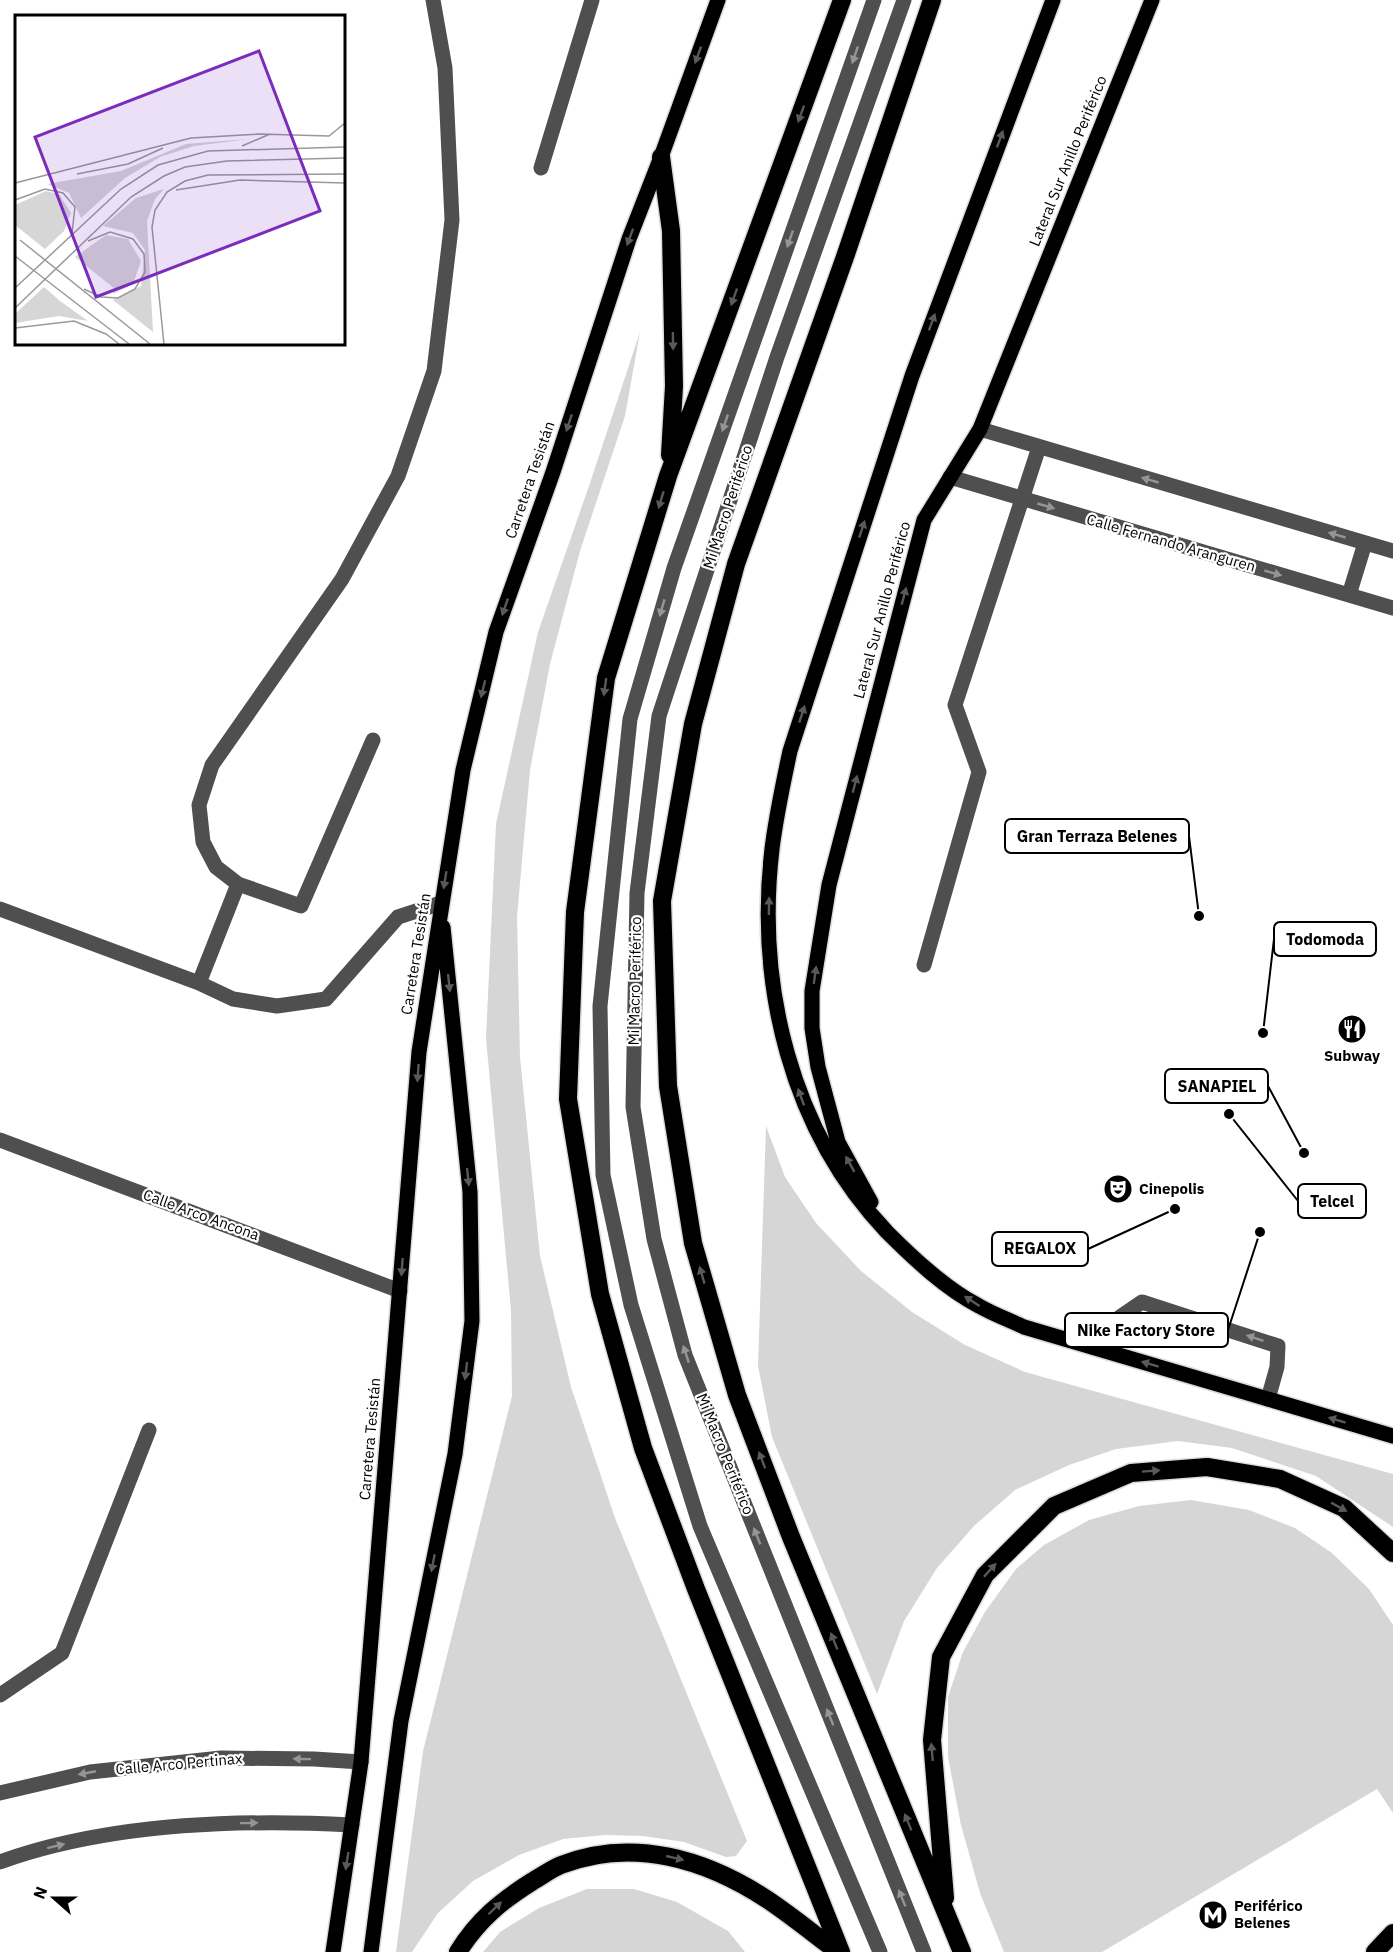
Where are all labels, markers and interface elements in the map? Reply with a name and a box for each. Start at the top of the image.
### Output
inset map [15,15,345,345]
one-way arrow [693,46,703,64]
one-way arrow [849,46,859,64]
street label: Lateral Sur Anillo Periférico [1025,73,1111,249]
one-way arrow [796,105,806,123]
one-way arrow [996,130,1006,148]
one-way arrow [624,229,634,247]
one-way arrow [784,230,794,248]
one-way arrow [729,289,739,307]
one-way arrow [928,312,938,330]
one-way arrow [668,332,678,351]
one-way arrow [563,414,573,432]
one-way arrow [719,414,729,432]
street label: Carretera Tesistán [501,419,559,541]
street label: Mi Macro Periférico [699,443,756,571]
one-way arrow [1141,475,1159,484]
one-way arrow [656,492,665,510]
one-way arrow [1037,502,1055,512]
street label: Calle Fernando Aranguren [1085,509,1258,576]
street label: Lateral Sur Anillo Periférico [849,519,914,701]
one-way arrow [858,520,868,538]
one-way arrow [1328,530,1346,539]
one-way arrow [1264,569,1282,578]
one-way arrow [900,586,909,604]
one-way arrow [500,598,510,616]
one-way arrow [657,599,666,617]
one-way arrow [600,678,609,697]
one-way arrow [477,679,487,698]
one-way arrow [798,705,807,723]
one-way arrow [851,775,860,793]
callout: Gran Terraza Belenes [1005,819,1189,853]
text: Gran Terraza Belenes [1017,826,1177,846]
one-way arrow [440,871,449,890]
street label: Carretera Tesistán [397,892,434,1016]
one-way arrow [764,896,774,915]
street label: Mi Macro Periférico [624,916,645,1046]
callout: Todomoda [1274,922,1376,956]
text: Todomoda [1286,929,1364,949]
one-way arrow [810,965,819,984]
one-way arrow [444,973,454,992]
restaurant icon: Subway [1336,1013,1368,1045]
place label: Subway [1324,1046,1380,1065]
one-way arrow [413,1063,422,1082]
callout: SANAPIEL [1165,1069,1268,1103]
text: SANAPIEL [1177,1076,1257,1096]
one-way arrow [796,1088,805,1106]
one-way arrow [845,1155,855,1172]
one-way arrow [463,1167,473,1186]
theatre icon: Cinepolis [1102,1173,1134,1205]
place label: Cinepolis [1139,1179,1205,1198]
callout: Telcel [1298,1184,1366,1218]
street label: Calle Arco Ancona [141,1185,262,1244]
text: Telcel [1310,1191,1354,1211]
callout: REGALOX [992,1232,1088,1266]
text: REGALOX [1004,1238,1076,1258]
one-way arrow [397,1258,407,1277]
one-way arrow [697,1266,706,1284]
one-way arrow [963,1296,980,1307]
callout: Nike Factory Store [1065,1313,1228,1347]
text: Nike Factory Store [1077,1320,1215,1340]
one-way arrow [1246,1333,1264,1342]
one-way arrow [680,1345,690,1363]
one-way arrow [1141,1359,1159,1368]
one-way arrow [461,1362,470,1381]
street label: Carretera Tesistán [355,1377,384,1501]
street label: Mi Macro Periférico [692,1390,758,1517]
one-way arrow [1328,1415,1346,1424]
one-way arrow [757,1451,766,1469]
one-way arrow [1142,1467,1161,1476]
one-way arrow [1331,1502,1348,1512]
one-way arrow [752,1526,762,1544]
one-way arrow [428,1554,437,1573]
one-way arrow [983,1563,997,1578]
one-way arrow [829,1632,838,1650]
one-way arrow [825,1707,835,1725]
one-way arrow [928,1742,937,1761]
street label: Calle Arco Pertinax [115,1748,244,1779]
one-way arrow [293,1754,312,1764]
one-way arrow [77,1769,96,1778]
one-way arrow [903,1812,913,1830]
one-way arrow [240,1818,259,1828]
one-way arrow [47,1840,65,1850]
one-way arrow [342,1852,351,1871]
one-way arrow [666,1854,685,1863]
north arrow [24,1868,84,1928]
text: N [29,1884,51,1902]
one-way arrow [897,1888,907,1906]
place label: Periférico Belenes [1234,1896,1303,1932]
metro station icon: Periférico Belenes [1197,1899,1229,1931]
one-way arrow [488,1901,502,1915]

